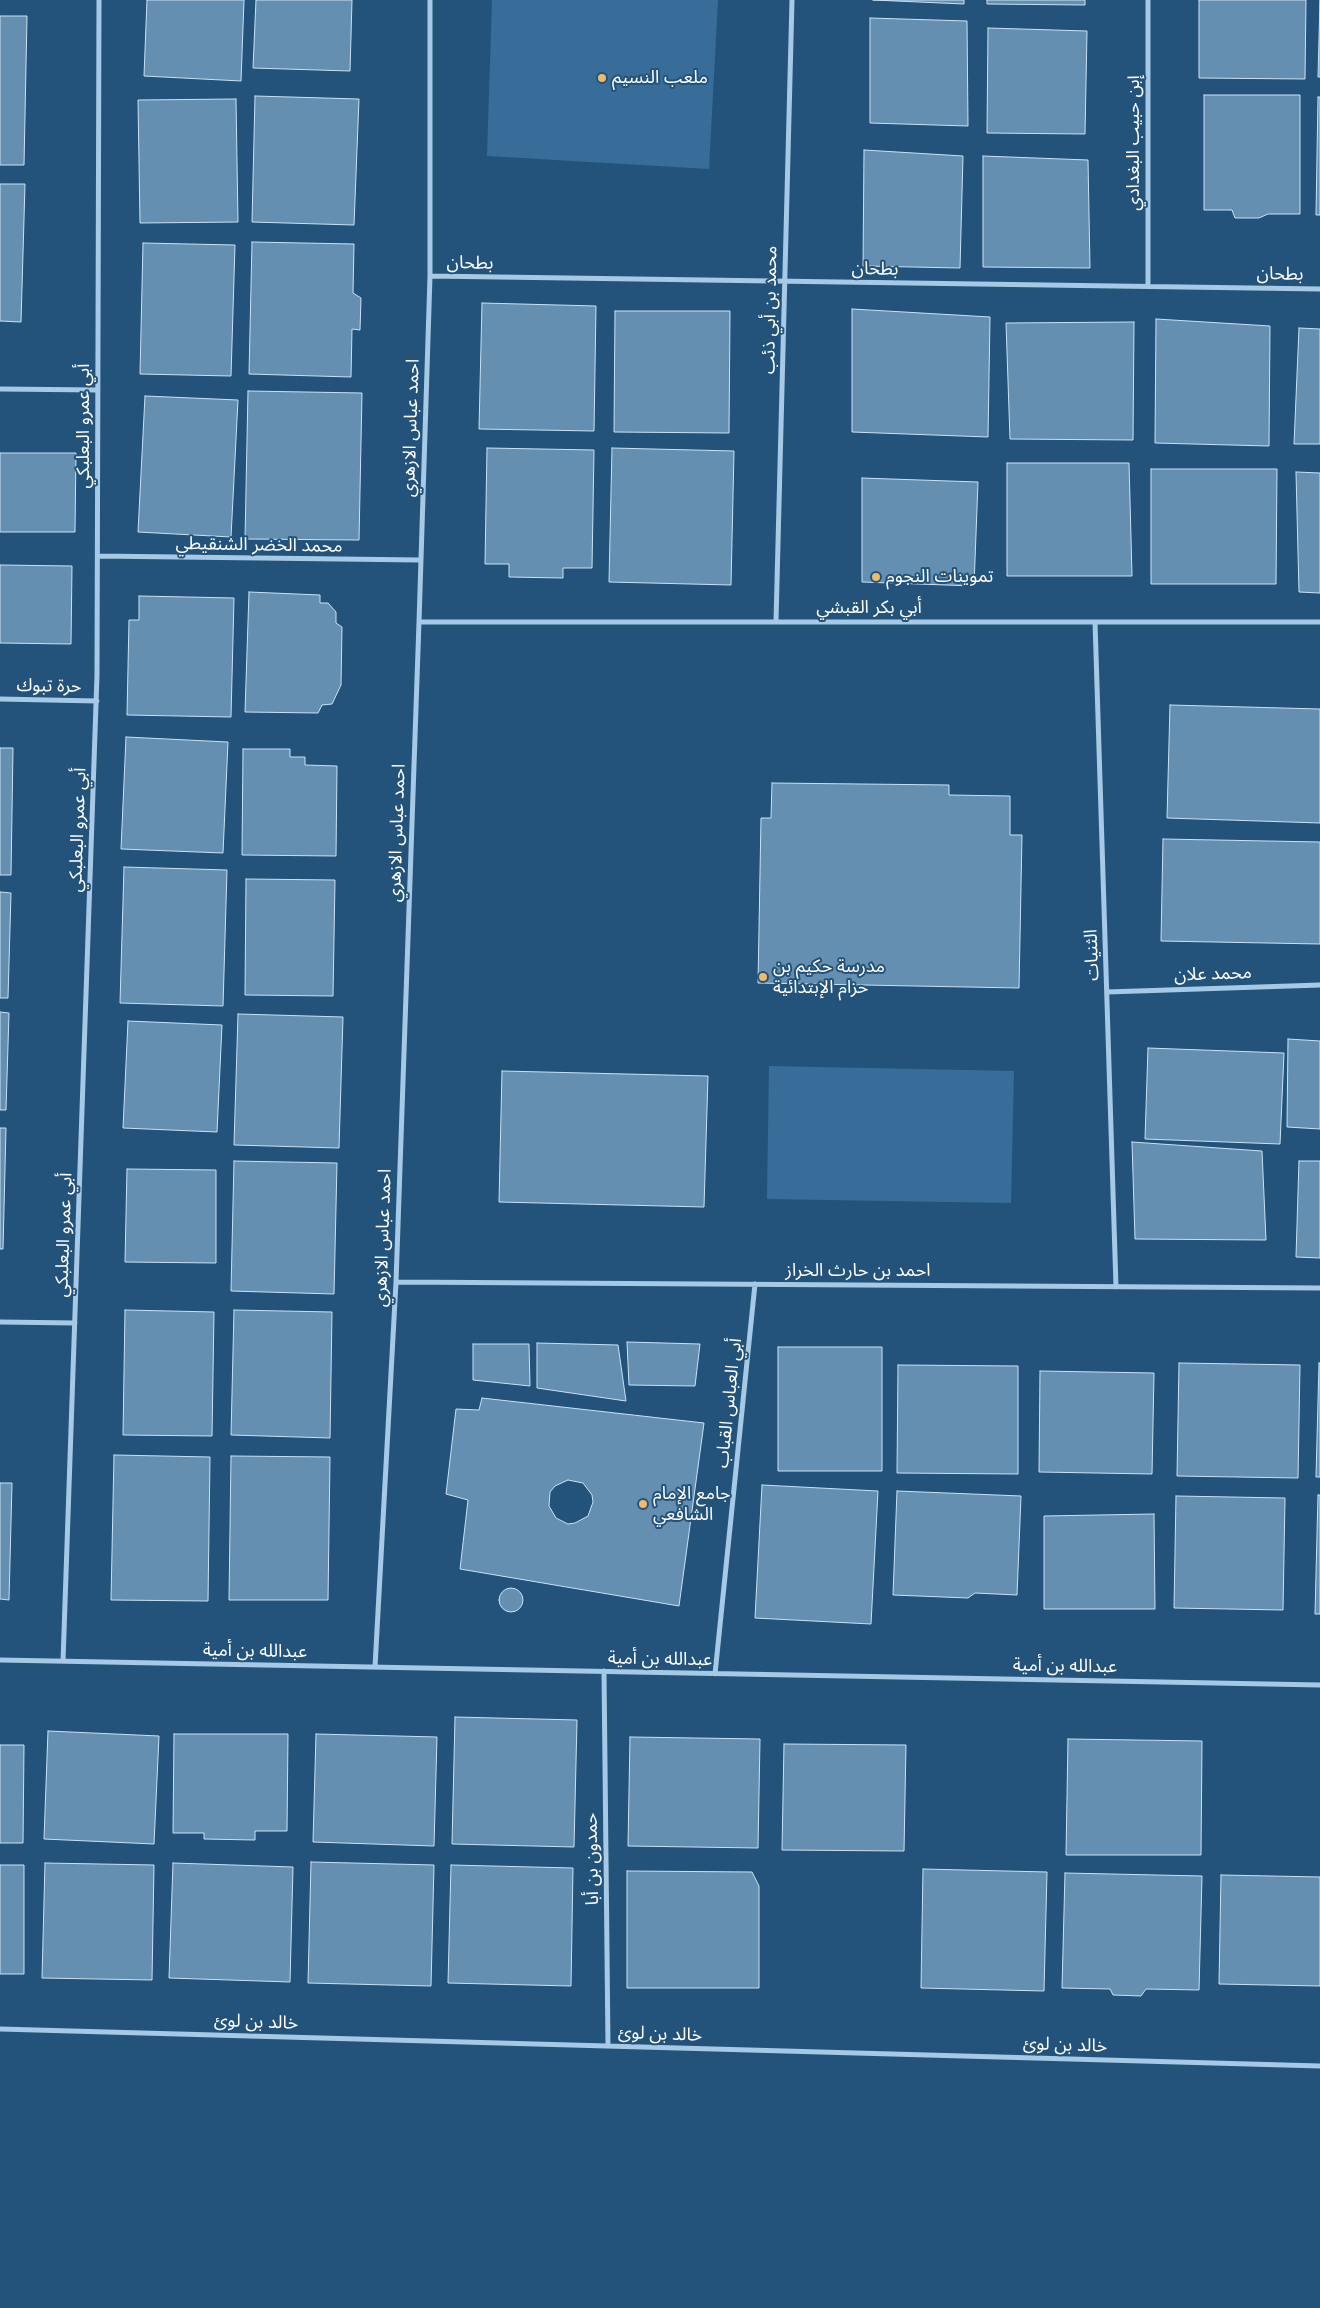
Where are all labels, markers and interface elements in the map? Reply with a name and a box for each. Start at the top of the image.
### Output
place label: ملعب النسيم [612,67,708,89]
marker: ملعب النسيم [596,72,608,84]
street label: إبن حبيب البغدادي [1123,75,1145,211]
street label: محمد بن أبي ذئب [758,246,782,374]
street label: بطحان [446,252,494,274]
street label: بطحان [851,258,899,280]
street label: بطحان [1256,263,1304,285]
street label: احمد عباس الازهري [398,359,424,497]
street label: أبي عمرو البعلبكي [73,364,95,488]
street label: محمد الخضر الشنقيطي [175,533,343,557]
place label: تموينات النجوم [886,566,993,588]
marker: تموينات النجوم [870,571,882,583]
street label: أبي بكر القبشي [816,597,922,619]
street label: حرة تبوك [16,675,82,697]
street label: احمد عباس الازهري [384,764,410,902]
street label: أبي عمرو البعلبكي [65,767,91,893]
street label: الثنيات [1080,929,1104,981]
place label: مدرسة حكيم بن حزام الإبتدائية [773,956,885,999]
street label: محمد علان [1174,962,1252,986]
marker: مدرسة حكيم بن حزام الإبتدائية [757,971,769,983]
street label: احمد عباس الازهري [370,1169,396,1307]
street label: أبي عمرو البعلبكي [51,1172,77,1298]
street label: احمد بن حارث الخراز [785,1260,931,1282]
street label: أبي العباس القباب [711,1337,747,1469]
place label: جامع الإمام الشافعي [653,1483,731,1526]
marker: جامع الإمام الشافعي [637,1498,649,1510]
street label: عبدالله بن أمية [203,1639,307,1663]
street label: عبدالله بن أمية [608,1647,712,1671]
street label: عبدالله بن أمية [1013,1654,1117,1678]
street label: حمدون بن أبا [580,1812,604,1906]
street label: خالد بن لوئ [213,2010,299,2034]
street label: خالد بن لوئ [617,2022,703,2046]
street label: خالد بن لوئ [1022,2033,1108,2057]

